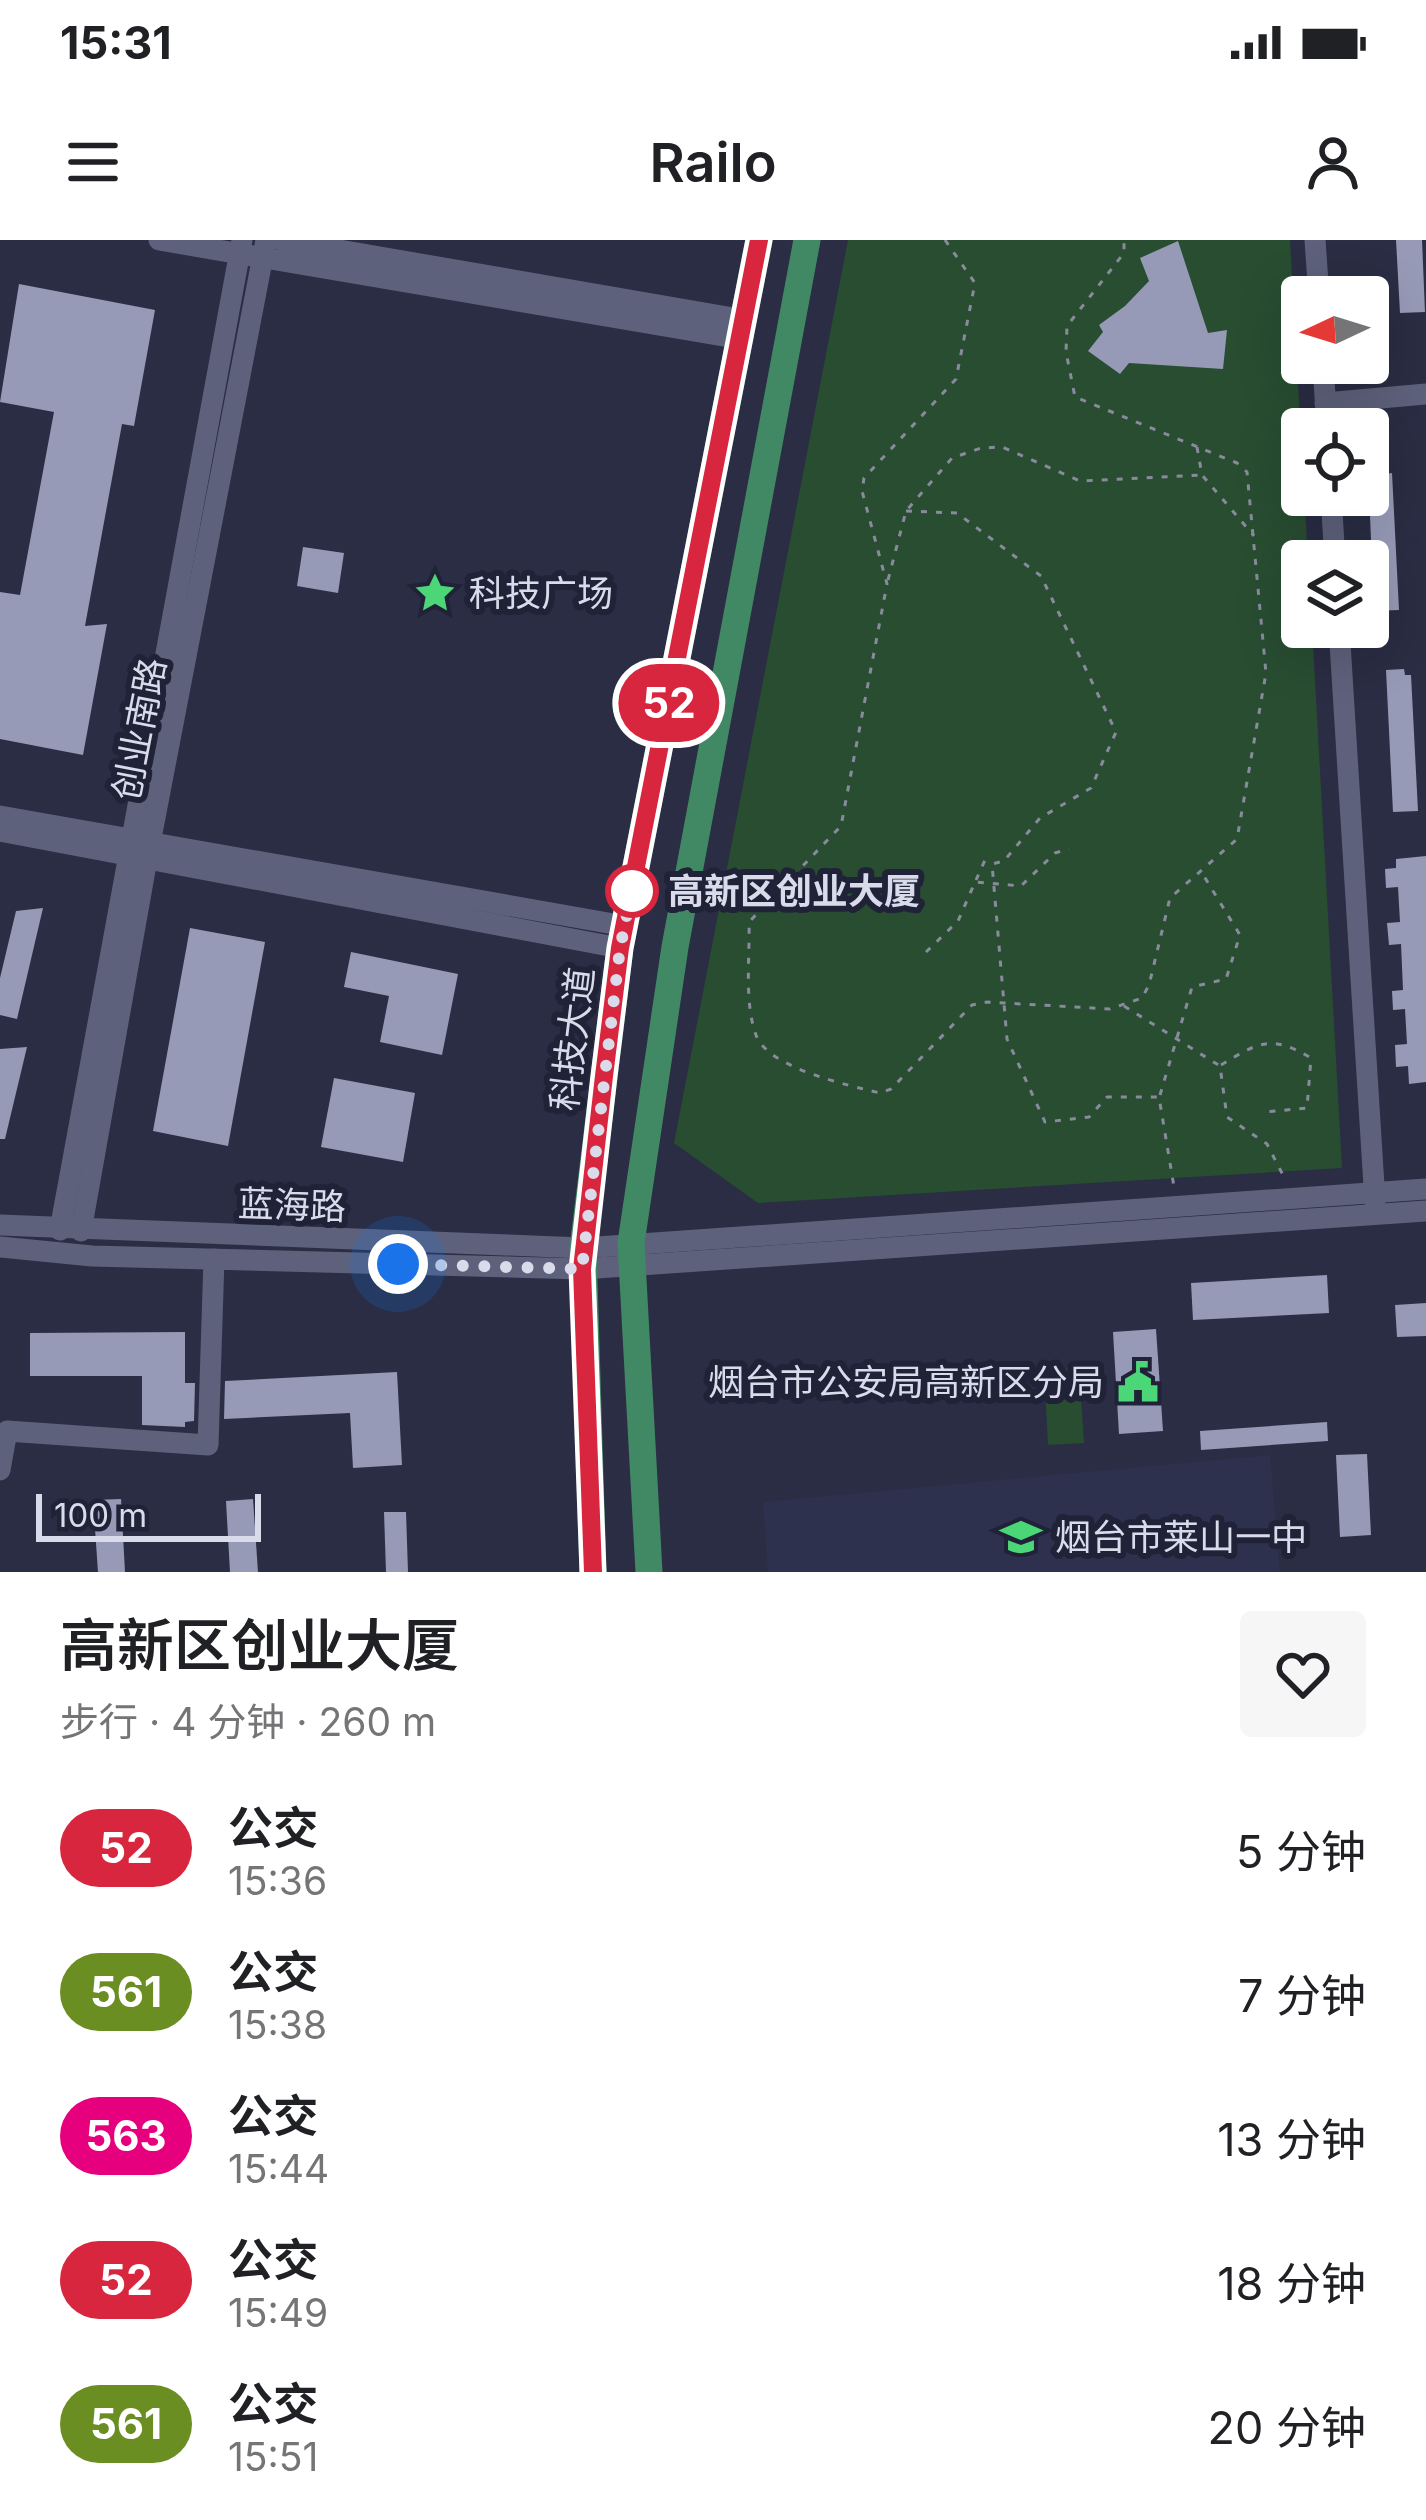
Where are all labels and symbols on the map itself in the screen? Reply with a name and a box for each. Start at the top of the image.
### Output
north arrow [1281,276,1389,384]
place icon: 科技广场 [412,570,458,616]
place label: 科技广场 [469,571,613,615]
street label: 创业南路 [104,654,174,804]
line badge: 52 [615,664,723,742]
marker: 高新区创业大厦 [607,866,657,916]
place label: 高新区创业大厦 [668,869,920,913]
street label: 科技大道 [541,965,603,1113]
street label: 蓝海路 [237,1181,347,1229]
your location [368,1234,428,1294]
public building icon: 烟台市公安局高新区分局 [1115,1359,1161,1405]
place label: 烟台市公安局高新区分局 [708,1360,1104,1404]
scale bar [36,1488,261,1541]
school or university icon: 烟台市莱山一中 [998,1514,1044,1560]
place label: 烟台市莱山一中 [1055,1515,1307,1559]

